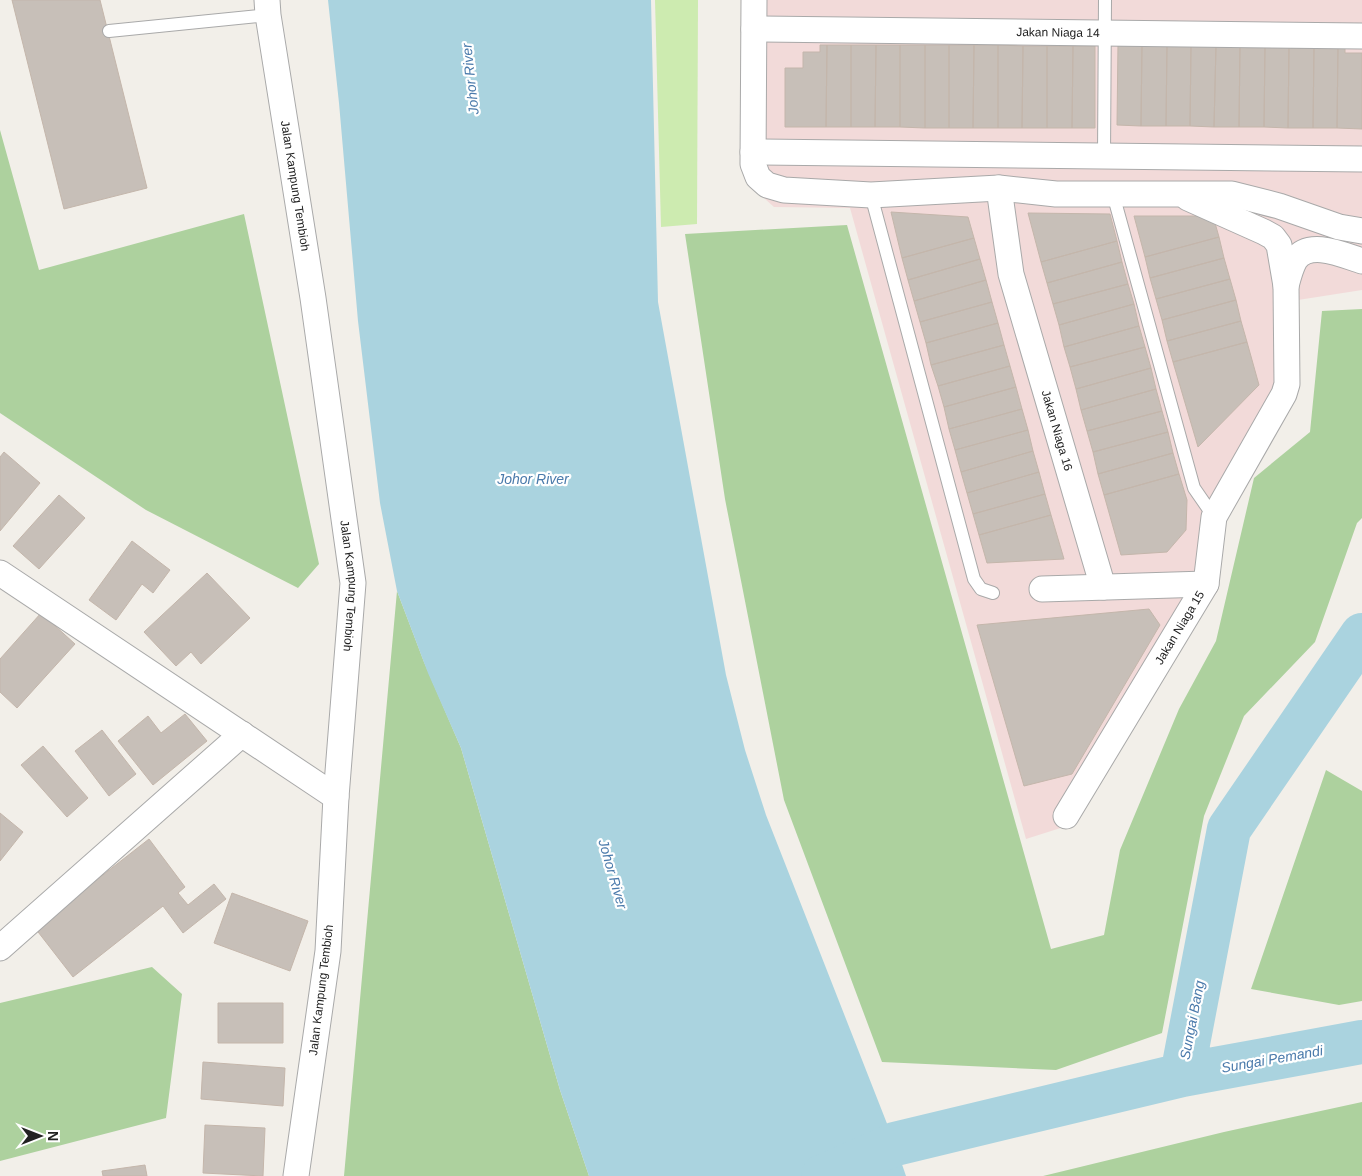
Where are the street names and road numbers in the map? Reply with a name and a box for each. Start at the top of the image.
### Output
street label: Jakan Niaga 14 [1016,25,1100,40]
street label: Jalan Kampung Tembioh [278,120,312,252]
street label: Jakan Niaga 16 [1039,389,1076,473]
street label: Jalan Kampung Tembioh [337,519,360,652]
street label: Jakan Niaga 15 [1152,588,1207,667]
street label: Jalan Kampung Tembioh [306,924,336,1056]

